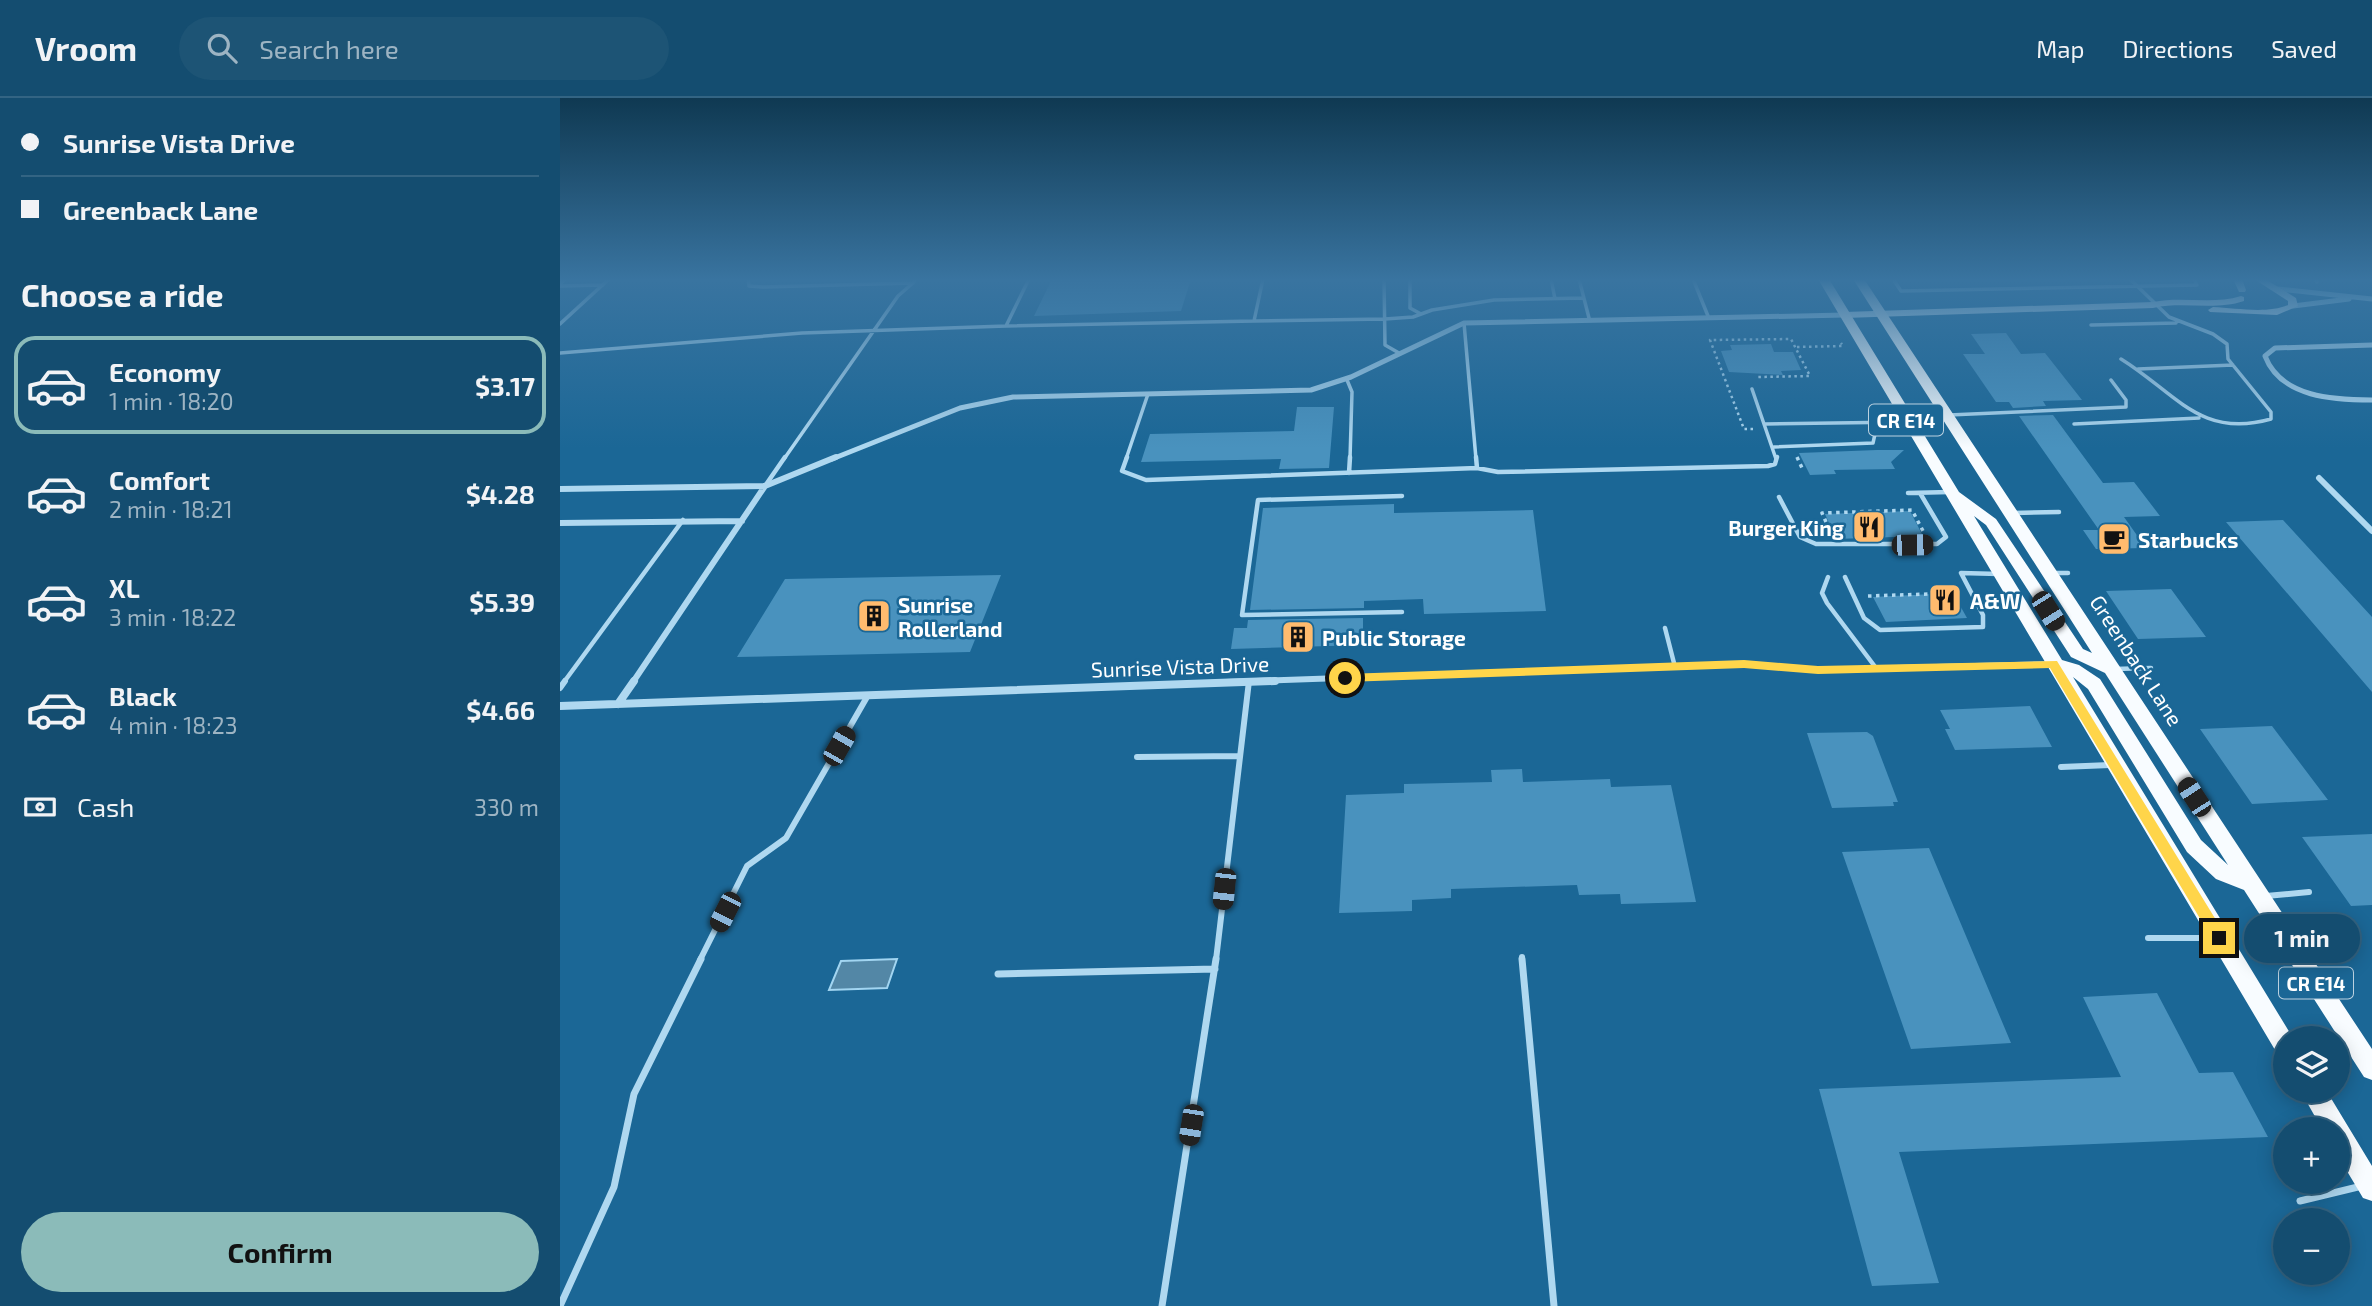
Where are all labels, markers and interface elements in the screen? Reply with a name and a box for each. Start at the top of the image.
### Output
search box [179,17,669,80]
text: Vroom [35,28,137,68]
icon: search [203,29,241,67]
text: Search here [259,33,399,64]
text: Map [2036,34,2084,63]
text: Directions [2122,34,2233,63]
text: Saved [2271,34,2337,63]
text: Sunrise Vista Drive [63,127,295,158]
text: Greenback Lane [63,194,258,225]
text: Choose a ride [21,275,224,313]
icon: car [25,354,88,417]
text: Economy [109,356,221,387]
text: $3.17 [475,370,535,401]
text: 1 min · 18:20 [109,387,234,415]
road number: CR E14 [1869,404,1943,436]
icon: car [25,462,88,525]
text: Comfort [109,464,210,495]
text: $4.28 [466,478,535,509]
text: 2 min · 18:21 [109,495,233,523]
restaurant icon: Burger King [1850,508,1888,546]
place label: Burger King [1728,515,1844,540]
cafe icon: Starbucks [2095,520,2133,558]
place label: Starbucks [2138,527,2238,552]
car [1891,534,1934,556]
icon: car [25,570,88,633]
text: XL [109,572,140,603]
restaurant icon: A&W [1926,581,1964,619]
text: $5.39 [469,586,535,617]
place label: A&W [1970,588,2020,613]
car [2028,588,2069,634]
street label: Greenback Lane [2085,590,2189,730]
place label: Sunrise Rollerland [898,592,1002,641]
building icon: Sunrise Rollerland [855,597,893,635]
text: 3 min · 18:22 [109,603,236,631]
building icon: Public Storage [1279,618,1317,656]
place label: Public Storage [1322,625,1466,650]
street label: Sunrise Vista Drive [1090,650,1270,682]
route start [1329,662,1361,694]
icon: car [25,678,88,741]
text: Black [109,680,177,711]
text: $4.66 [466,694,535,725]
text: 4 min · 18:23 [109,711,237,739]
car [820,723,859,769]
car [2174,774,2215,820]
icon: cash [21,788,59,826]
text: Cash [77,791,134,822]
text: 330 m [474,793,539,821]
car [1212,867,1237,911]
car [707,889,744,935]
callout: 1 min [2244,914,2359,962]
route end [2203,922,2235,954]
text: 1 min [2274,924,2330,952]
road number: CR E14 [2279,968,2353,998]
map controls [2273,1026,2350,1285]
button: layers [2273,1026,2350,1103]
car [1178,1103,1205,1147]
button: + [2273,1117,2350,1194]
button: − [2273,1208,2350,1285]
button: Confirm [21,1212,539,1292]

